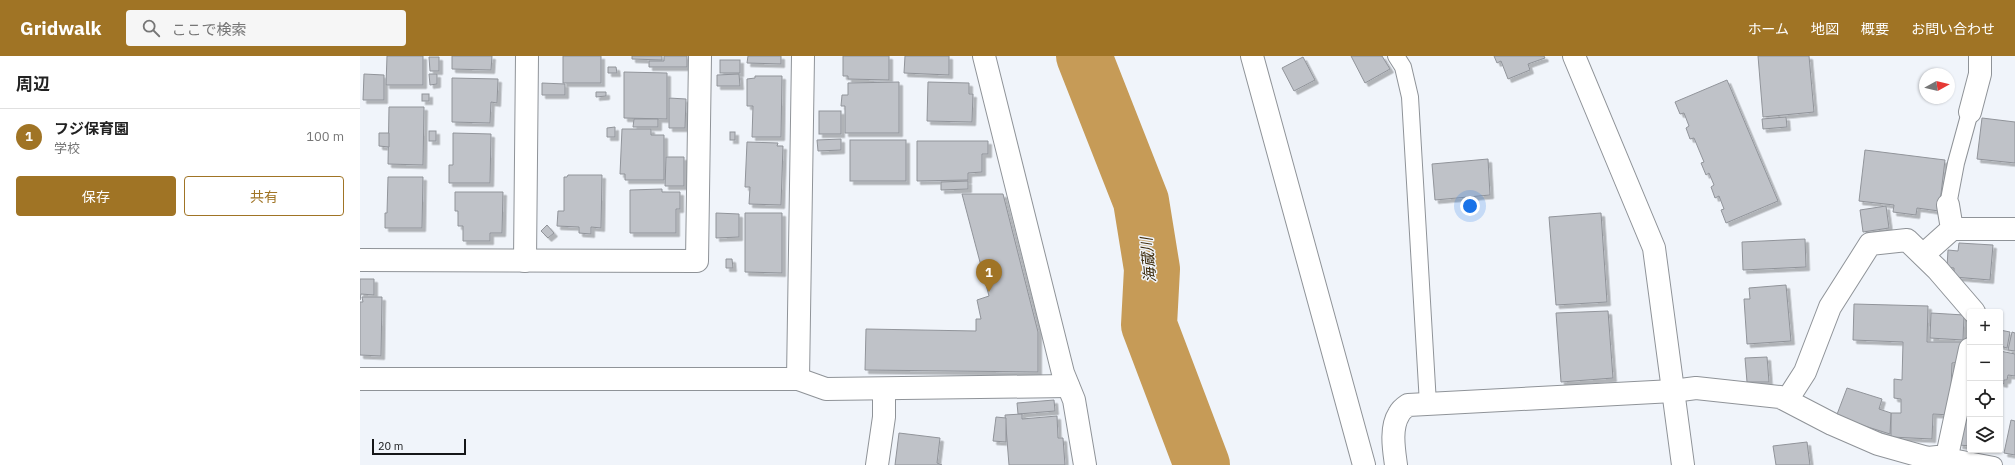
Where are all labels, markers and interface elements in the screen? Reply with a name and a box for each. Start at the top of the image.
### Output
search box [126,10,406,46]
text: Gridwalk [20,16,102,40]
icon: search [140,17,162,39]
text: ここで検索 [172,20,247,39]
text: ホーム [1747,20,1789,38]
text: 地図 [1811,20,1839,38]
text: 概要 [1861,20,1889,38]
text: お問い合わせ [1911,20,1995,38]
north arrow [1919,68,1955,104]
text: 周辺 [16,73,50,95]
text: フジ保育園 [54,119,129,138]
text: 1 [25,128,33,145]
text: 100 m [306,128,344,145]
text: 学校 [54,140,80,157]
button: 保存 [16,176,176,216]
button: 共有 [184,176,344,216]
your location [1460,196,1480,216]
water label: 海蔵川 [1136,235,1159,283]
pin: 1 [976,259,1002,292]
map controls [1967,309,2003,453]
button: + [1967,309,2003,345]
button: − [1967,345,2003,381]
button: locate [1967,381,2003,417]
button: layers [1967,417,2003,453]
scale bar [372,437,466,456]
text: 20 m [378,439,403,453]

